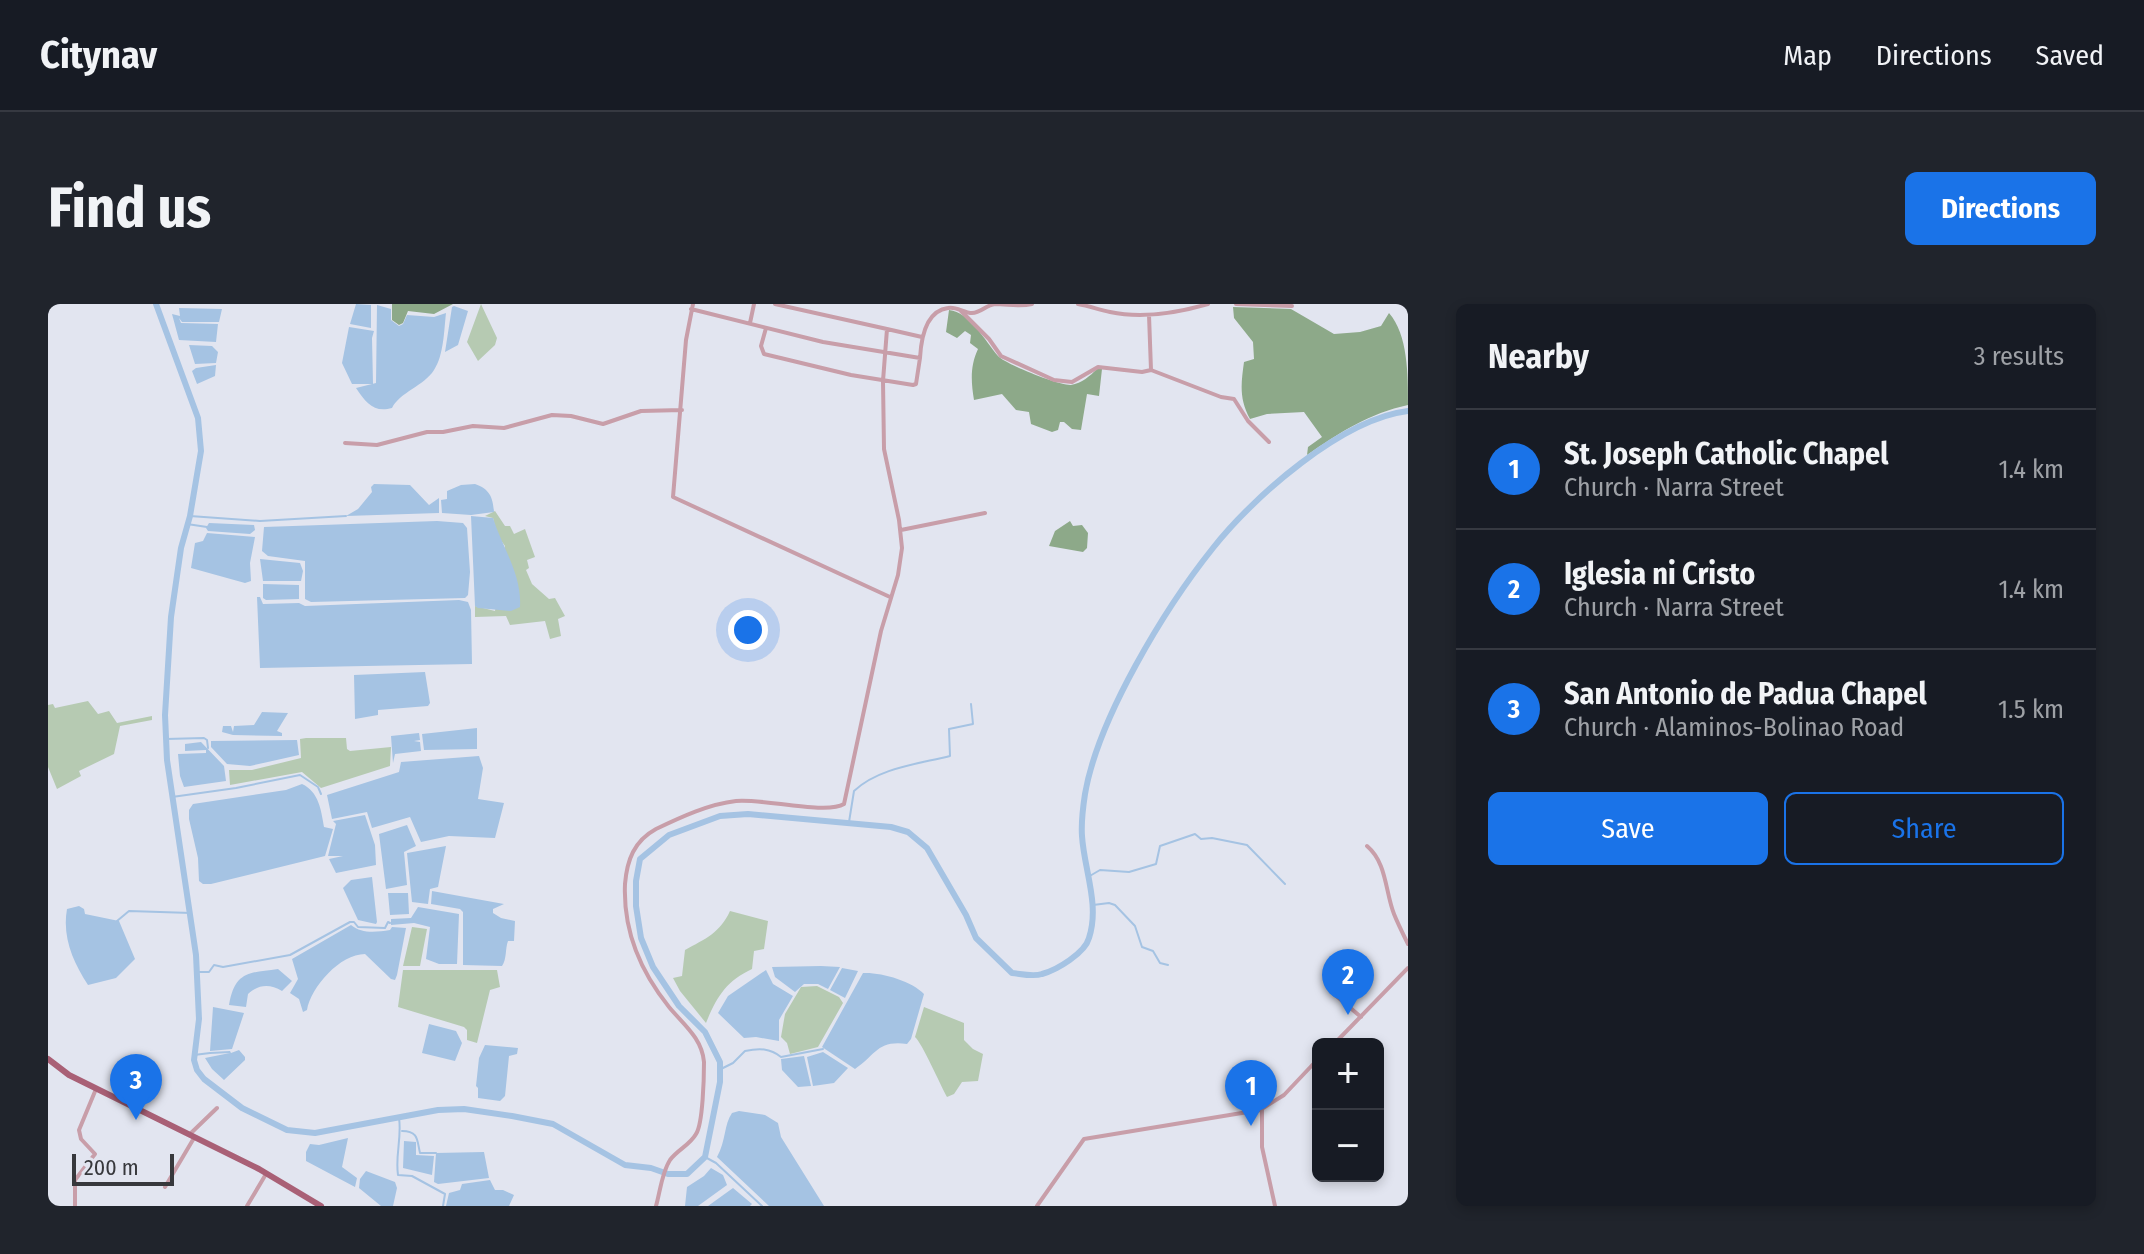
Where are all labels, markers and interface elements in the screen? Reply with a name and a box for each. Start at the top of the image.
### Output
text: Citynav [40,32,157,78]
text: Map [1783,39,1832,72]
text: Directions [1876,39,1992,72]
text: Saved [2036,39,2104,72]
button: Directions [1905,172,2096,245]
text: Find us [48,175,211,242]
text: Nearby [1488,336,1589,377]
text: 3 results [1974,341,2064,372]
text: St. Joseph Catholic Chapel [1564,436,1888,472]
text: 1 [1509,454,1520,485]
text: 1.4 km [1998,454,2064,485]
text: Church · Narra Street [1564,472,1784,503]
text: Iglesia ni Cristo [1564,556,1755,592]
text: 2 [1508,574,1520,605]
text: 1.4 km [1998,574,2064,605]
text: Church · Narra Street [1564,592,1784,623]
your location [728,610,768,650]
text: San Antonio de Padua Chapel [1564,676,1927,712]
text: 3 [1508,694,1520,725]
text: 1.5 km [1998,694,2064,725]
text: Church · Alaminos-Bolinao Road [1564,712,1904,743]
button: Save [1488,792,1768,865]
button: Share [1784,792,2064,865]
pin: 2 [1322,949,1374,1015]
map controls [1312,1038,1384,1182]
button: + [1312,1038,1384,1110]
pin: 3 [110,1054,162,1120]
pin: 1 [1225,1060,1277,1126]
button: − [1312,1110,1384,1182]
scale bar [72,1150,174,1186]
text: 200 m [84,1154,139,1181]

